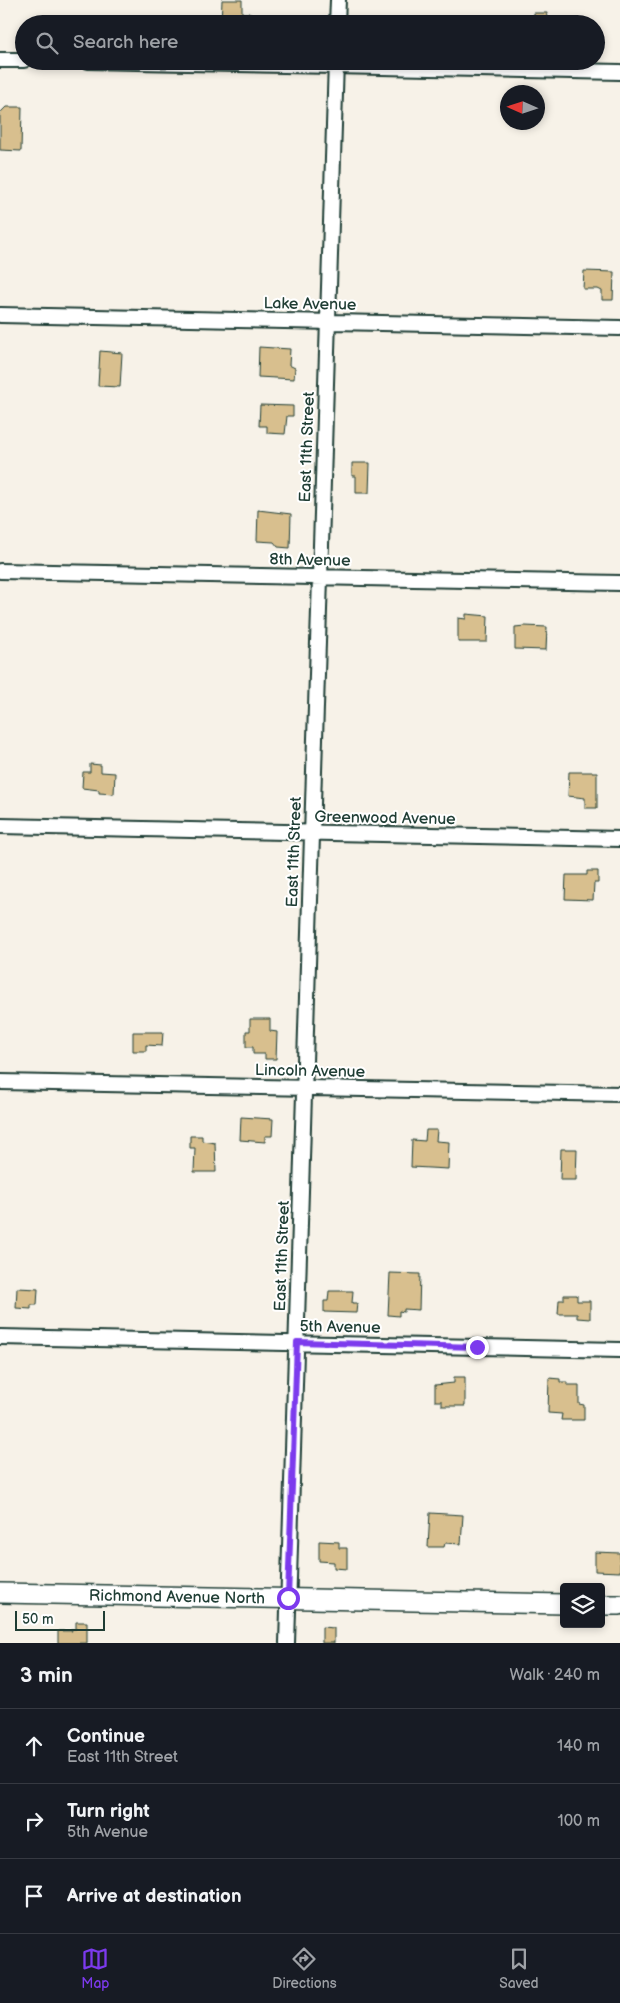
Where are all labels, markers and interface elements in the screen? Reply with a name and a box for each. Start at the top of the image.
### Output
search box [15,15,605,70]
icon: search [33,29,61,57]
text: Search here [73,31,178,54]
north arrow [500,85,545,130]
street label: Lake Avenue [263,294,357,315]
street label: East 11th Street [296,391,319,503]
street label: 8th Avenue [269,550,351,571]
street label: East 11th Street [283,796,306,908]
street label: Greenwood Avenue [314,808,456,829]
street label: Lincoln Avenue [255,1061,366,1082]
street label: East 11th Street [271,1200,294,1312]
street label: 5th Avenue [299,1317,381,1338]
route end [466,1336,489,1359]
map controls [560,1583,605,1628]
button: layers [560,1583,605,1628]
street label: Richmond Avenue North [89,1586,265,1609]
route start [277,1587,300,1610]
scale bar [15,1608,105,1631]
text: 50 m [22,1611,54,1628]
text: 3 min [20,1663,73,1688]
text: Walk · 240 m [510,1666,600,1685]
text: Continue [67,1725,145,1748]
icon: ahead [20,1732,48,1760]
text: 140 m [557,1737,600,1756]
text: East 11th Street [67,1748,178,1767]
text: Turn right [67,1800,150,1823]
icon: right [20,1807,48,1835]
text: 100 m [557,1812,600,1831]
text: 5th Avenue [67,1823,148,1842]
icon: arrive [20,1882,48,1910]
text: Arrive at destination [67,1885,242,1908]
tab: Map [81,1945,110,1992]
tab: Directions [272,1945,337,1992]
tab: Saved [499,1945,539,1992]

